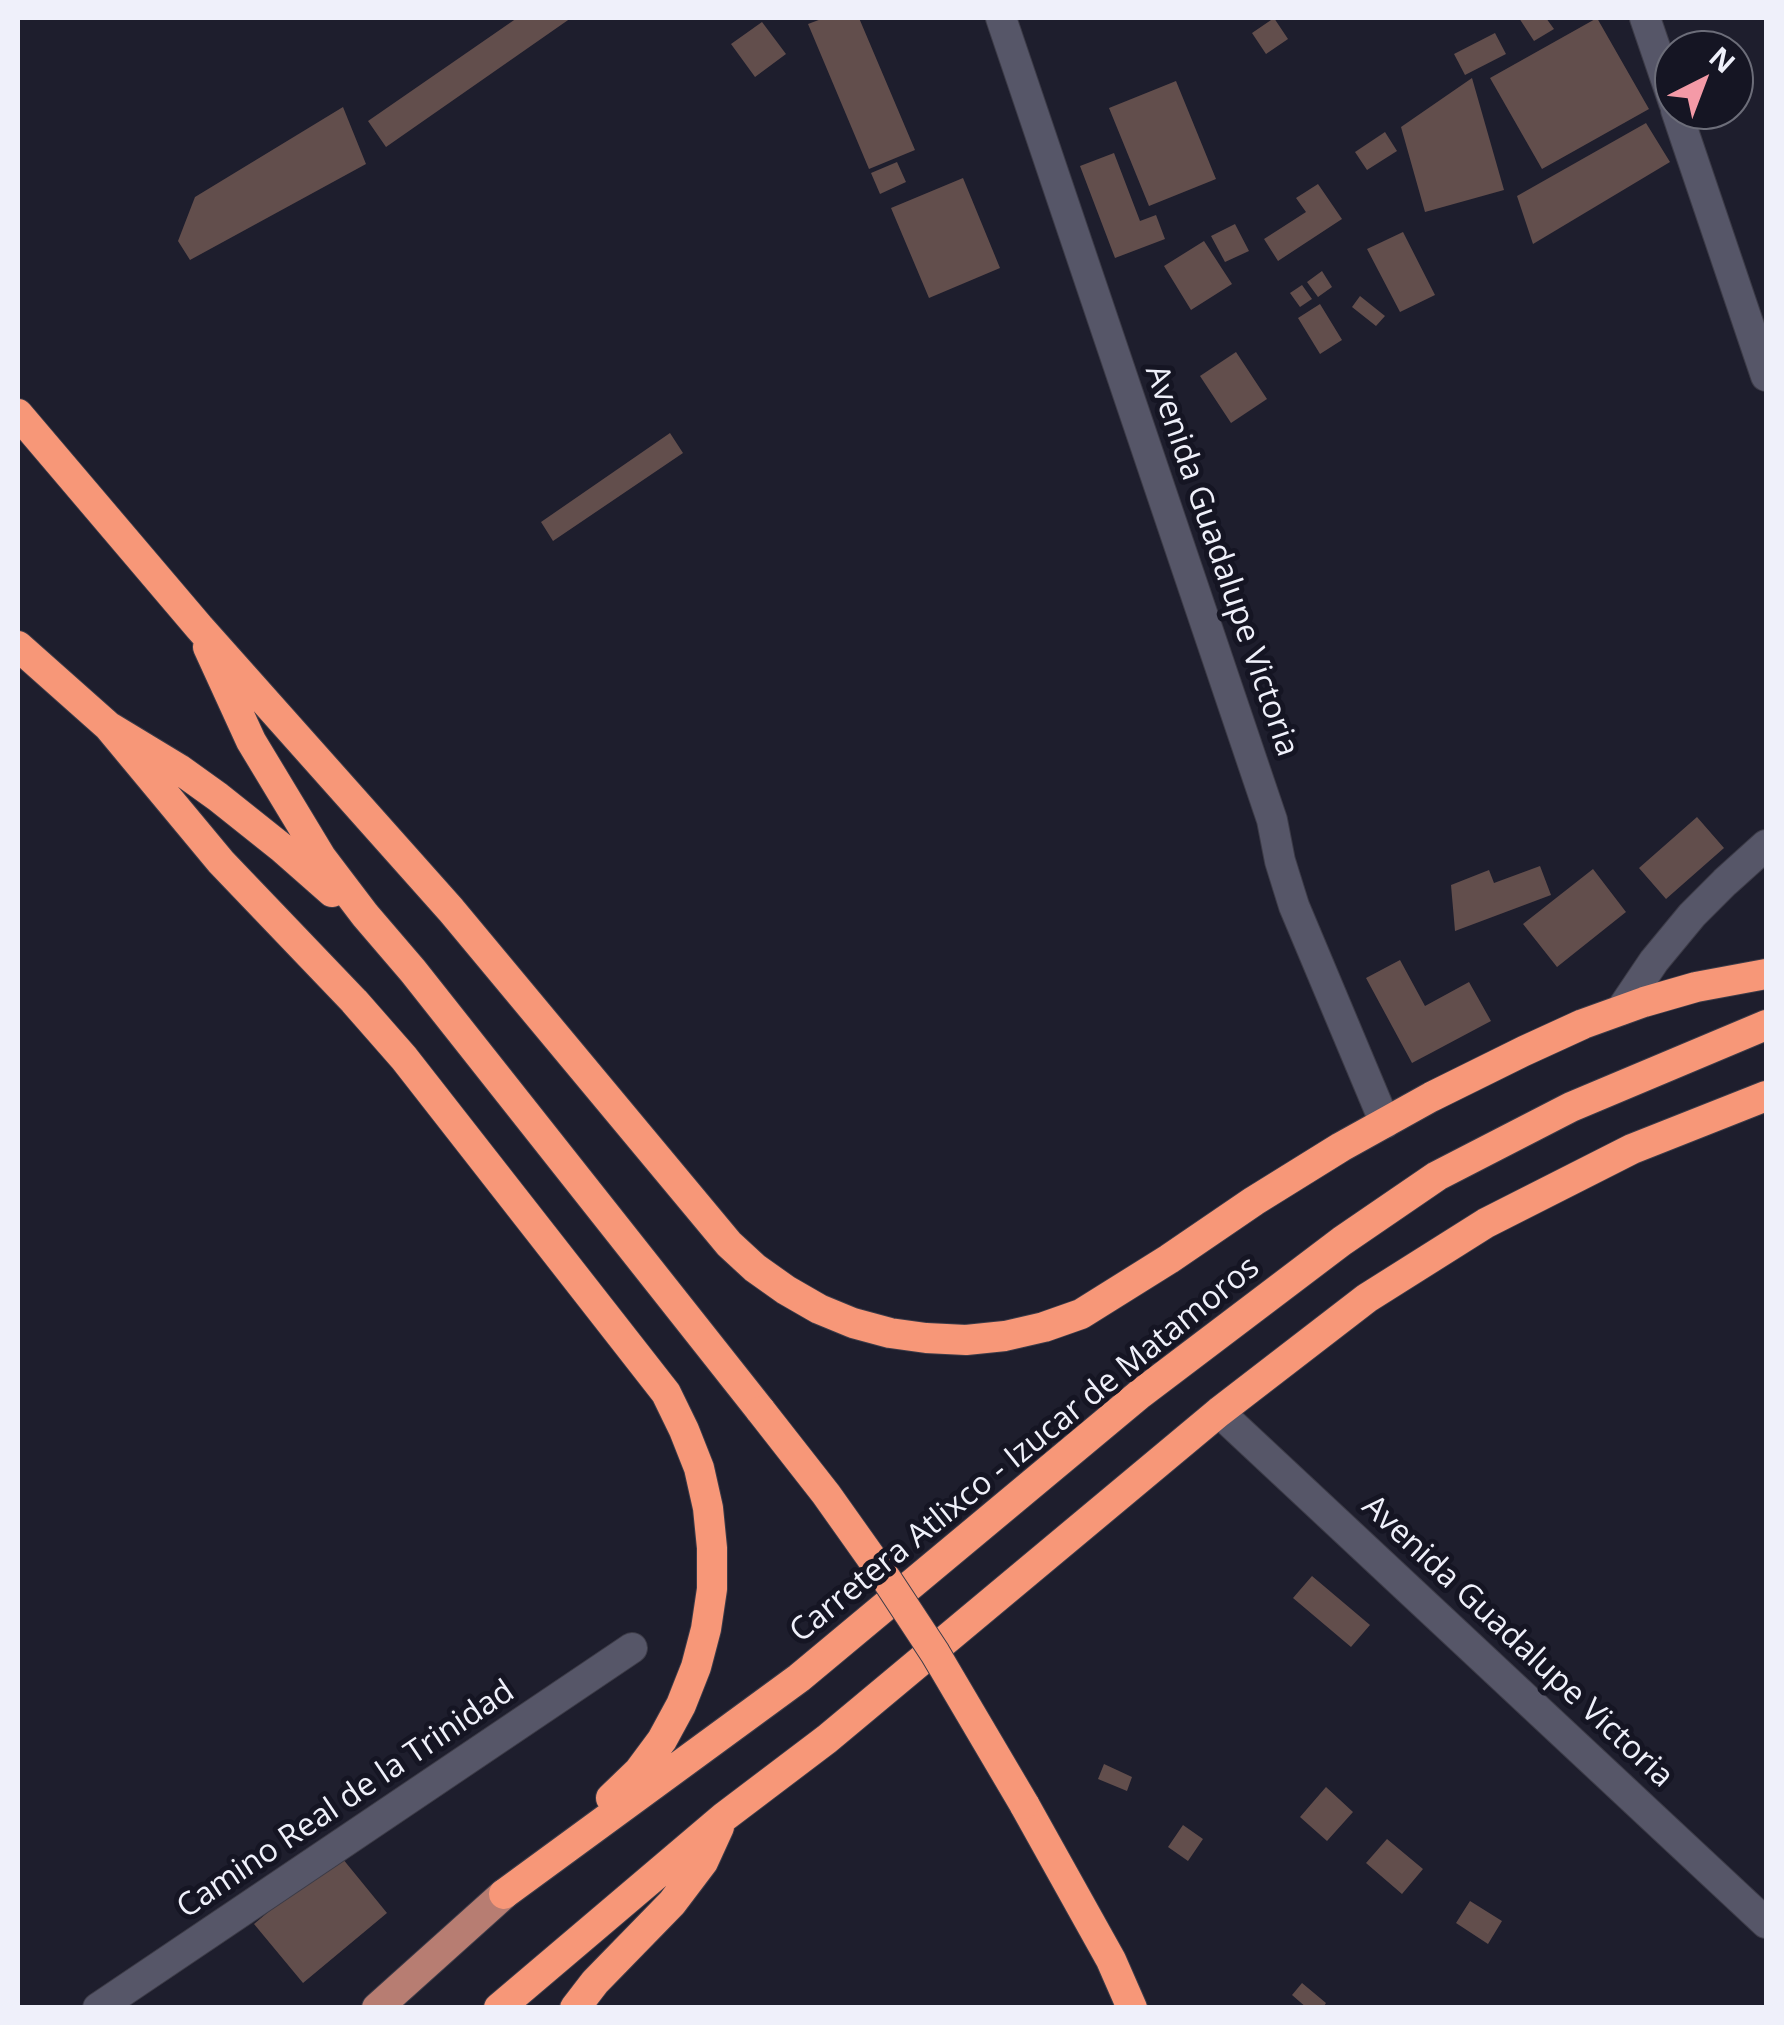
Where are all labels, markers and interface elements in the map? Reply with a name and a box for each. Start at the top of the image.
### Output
north arrow [1654,30,1754,130]
text: N [1702,37,1744,81]
street label: Avenida Guadalupe Victoria [1136,360,1306,762]
street label: Carretera Atlixco - Izucar de Matamoros [783,1249,1267,1651]
street label: Avenida Guadalupe Victoria [1354,1488,1680,1796]
street label: Camino Real de la Trinidad [170,1673,522,1927]

